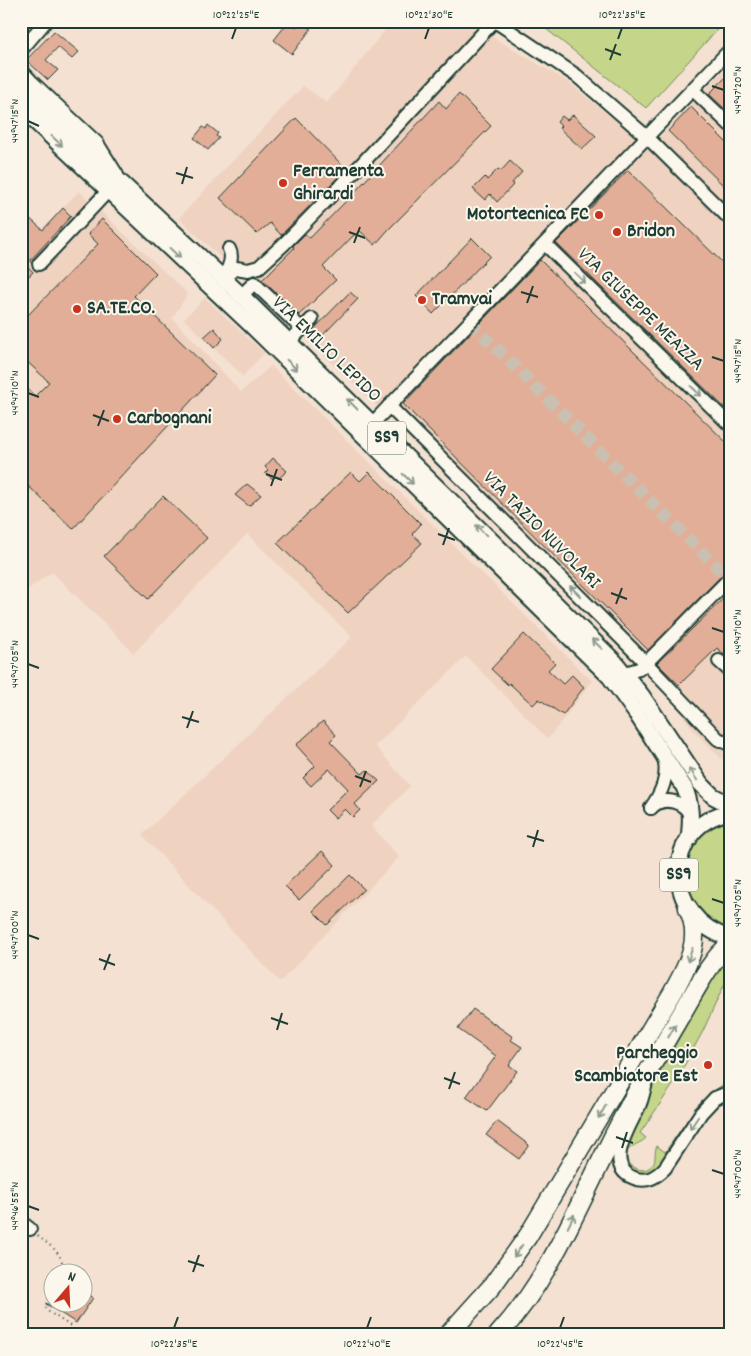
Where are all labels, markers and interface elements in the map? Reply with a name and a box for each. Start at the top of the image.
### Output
text: 10°22'25"E [213,7,260,24]
text: 10°22'30"E [405,7,453,24]
text: 10°22'35"E [599,7,646,24]
text: 44°47'20"N [730,66,747,114]
text: 44°47'15"N [7,99,24,143]
one-way arrow [50,135,63,147]
place label: Ferramenta Ghirardi [293,158,384,209]
marker: Ferramenta Ghirardi [277,177,289,189]
place label: Motortecnica FC [467,201,589,229]
marker: Motortecnica FC [593,209,605,221]
place label: Bridon [627,218,675,246]
marker: Bridon [611,226,623,238]
street label: VIA GIUSEPPE MEAZZA [570,242,710,378]
one-way arrow [169,247,181,259]
one-way arrow [573,272,586,284]
place label: Tramvai [432,286,492,314]
street label: VIA EMILIO LEPIDO [265,290,387,410]
marker: Tramvai [416,294,428,306]
place label: SA.TE.CO. [87,295,155,323]
marker: SA.TE.CO. [71,303,83,315]
text: 44°47'15"N [730,339,747,383]
one-way arrow [286,359,299,371]
text: 44°47'10"N [7,370,24,416]
one-way arrow [689,385,702,397]
one-way arrow [346,398,358,410]
place label: Carbognani [127,405,212,433]
marker: Carbognani [111,413,123,425]
road number: SS9 [368,422,406,454]
street label: VIA TAZIO NUVOLARI [476,466,606,596]
one-way arrow [402,473,415,485]
one-way arrow [474,524,487,536]
one-way arrow [569,585,581,597]
text: 44°47'10"N [730,609,747,655]
one-way arrow [590,638,603,650]
text: 44°47'05"N [7,640,24,688]
one-way arrow [688,767,698,781]
road number: SS9 [660,858,698,892]
text: 44°47'05"N [730,879,747,927]
text: 44°47'00"N [7,910,24,960]
one-way arrow [685,947,694,963]
one-way arrow [667,1024,677,1038]
place label: Parcheggio Scambiatore Est [574,1040,699,1091]
marker: Parcheggio Scambiatore Est [702,1059,714,1071]
one-way arrow [597,1105,607,1119]
one-way arrow [689,1116,699,1130]
text: 44°47'00"N [730,1149,747,1199]
text: 44°46'55"N [7,1182,24,1230]
one-way arrow [567,1214,577,1229]
one-way arrow [513,1244,523,1258]
north arrow [42,1264,92,1314]
text: N [65,1267,78,1288]
text: 10°22'35"E [151,1336,198,1353]
text: 10°22'40"E [343,1336,391,1353]
text: 10°22'45"E [537,1336,584,1353]

